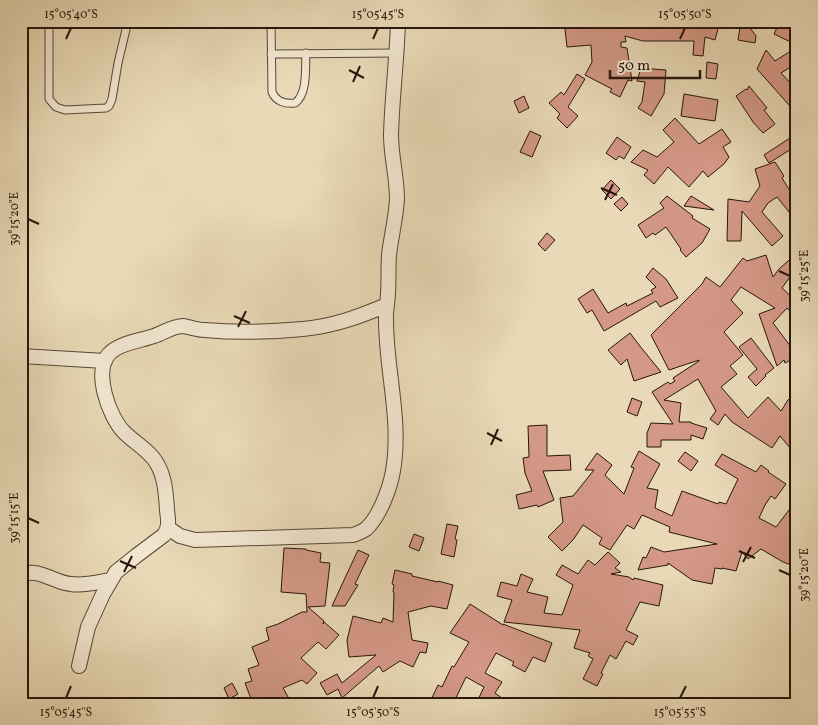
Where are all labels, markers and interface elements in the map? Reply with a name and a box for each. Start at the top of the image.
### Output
text: 15°05'40"S [44,7,98,23]
text: 15°05'45"S [352,7,404,23]
text: 15°05'50"S [658,7,712,23]
scale bar [610,48,700,80]
text: 50 m [618,56,650,77]
text: 39°15'20"E [7,192,23,246]
text: 39°15'25"E [797,250,813,302]
text: 39°15'15"E [7,493,23,543]
text: 39°15'20"E [797,548,813,602]
text: 15°05'45"S [40,705,92,721]
text: 15°05'50"S [346,705,400,721]
text: 15°05'55"S [654,705,706,721]

